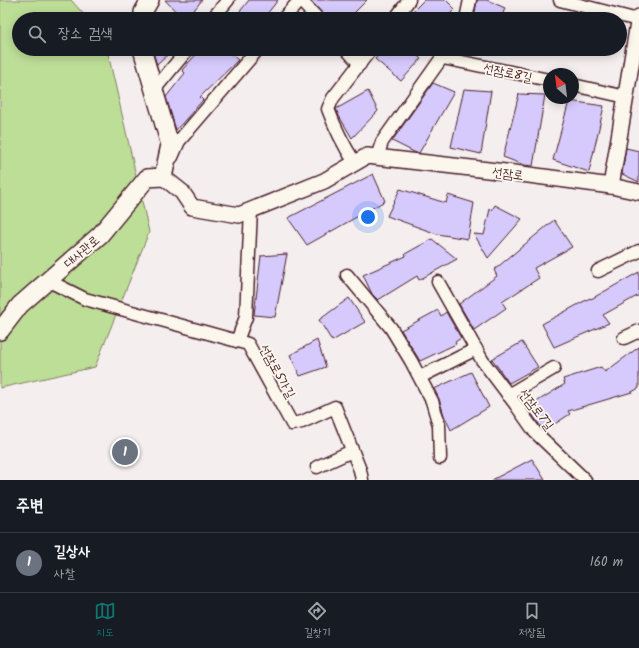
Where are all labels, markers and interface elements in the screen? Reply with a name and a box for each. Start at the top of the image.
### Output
search box [12,12,627,56]
text: 장소 검색 [58,22,112,46]
icon: search [26,23,48,45]
street label: 선잠로8길 [481,58,534,89]
north arrow [543,68,579,104]
street label: 선잠로 [491,162,525,187]
your location [358,207,378,227]
street label: 대사관로 [59,230,105,274]
street label: 선잠로5가길 [253,341,300,403]
street label: 선잠로7길 [513,385,559,435]
pin: 1 [112,437,138,467]
text: 주변 [16,493,43,520]
text: 길상사 [54,540,90,564]
text: 1 [27,552,31,573]
text: 160 m [590,552,623,573]
text: 사찰 [54,564,75,585]
tab: 지도 [94,600,116,642]
tab: 길찾기 [304,600,330,642]
tab: 저장됨 [518,600,545,642]

